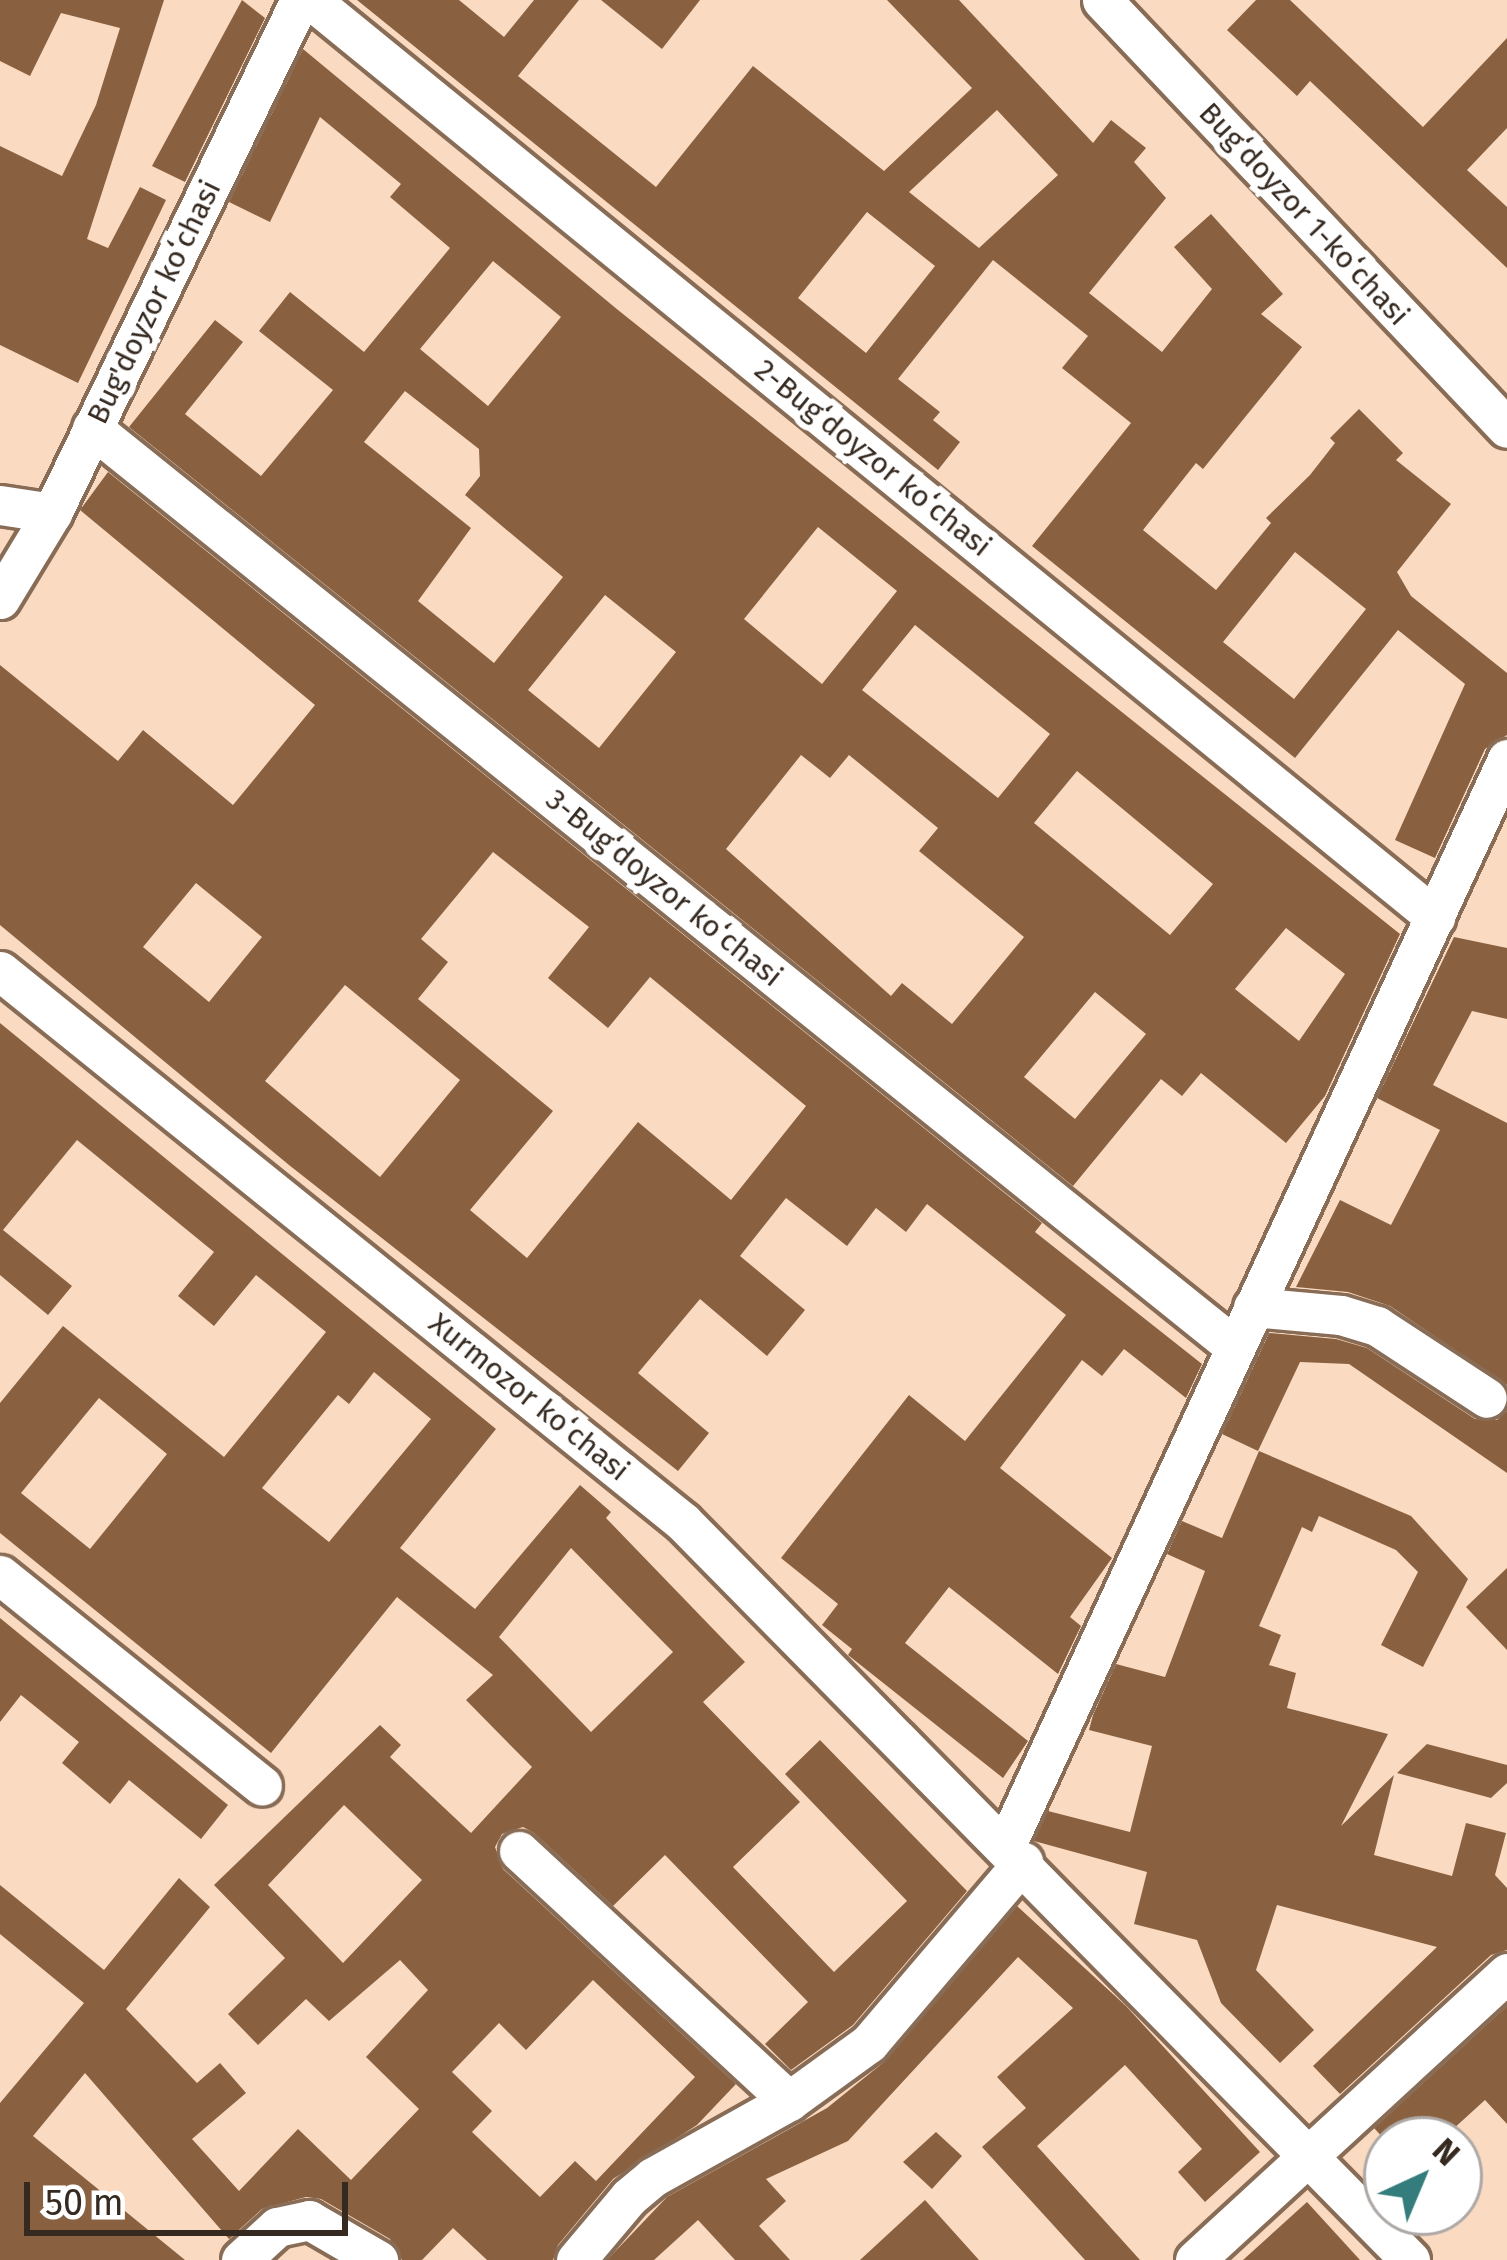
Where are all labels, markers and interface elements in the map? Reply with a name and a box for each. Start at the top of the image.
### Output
street label: Bugʻdoyzor 1-koʻchasi [1191,95,1417,333]
street label: Bug'doyzor koʻchasi [79,174,229,430]
street label: 2-Bugʻdoyzor koʻchasi [748,352,998,564]
street label: 3-Bugʻdoyzor koʻchasi [539,782,789,994]
street label: Xurmozor koʻchasi [422,1305,636,1489]
north arrow [1363,2116,1483,2236]
text: N [1424,2130,1468,2174]
scale bar [30,2158,354,2232]
text: 50 m [45,2181,124,2225]

